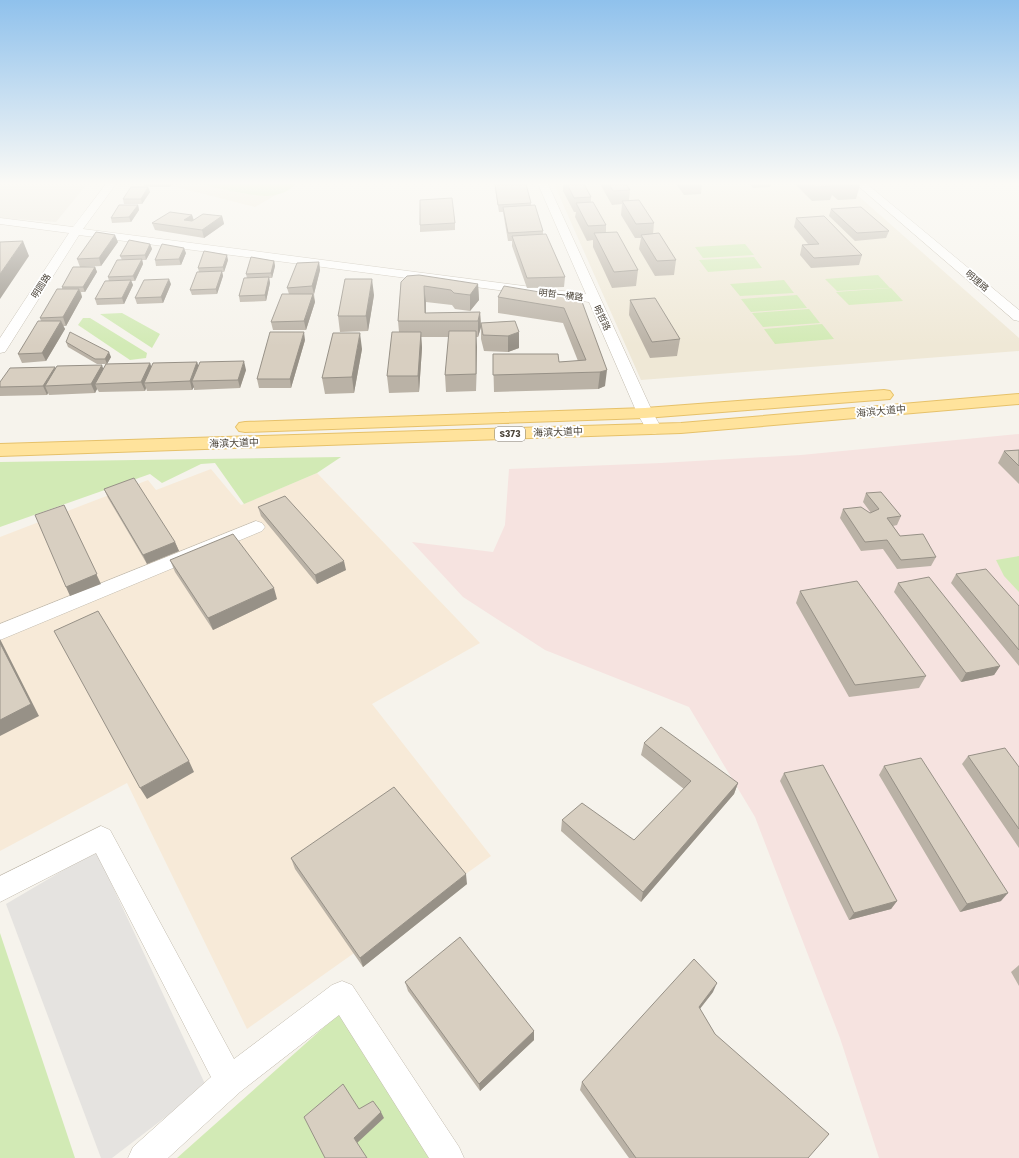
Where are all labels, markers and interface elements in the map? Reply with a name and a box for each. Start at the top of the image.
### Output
street label: 明理路 [963,268,991,294]
street label: 明圆路 [29,271,53,301]
street label: 明哲一横路 [538,286,584,304]
street label: 明哲路 [591,303,613,333]
street label: 海滨大道中 [855,401,907,421]
street label: 海滨大道中 [533,424,583,440]
road number: S373 [495,427,525,441]
street label: 海滨大道中 [209,435,259,451]

